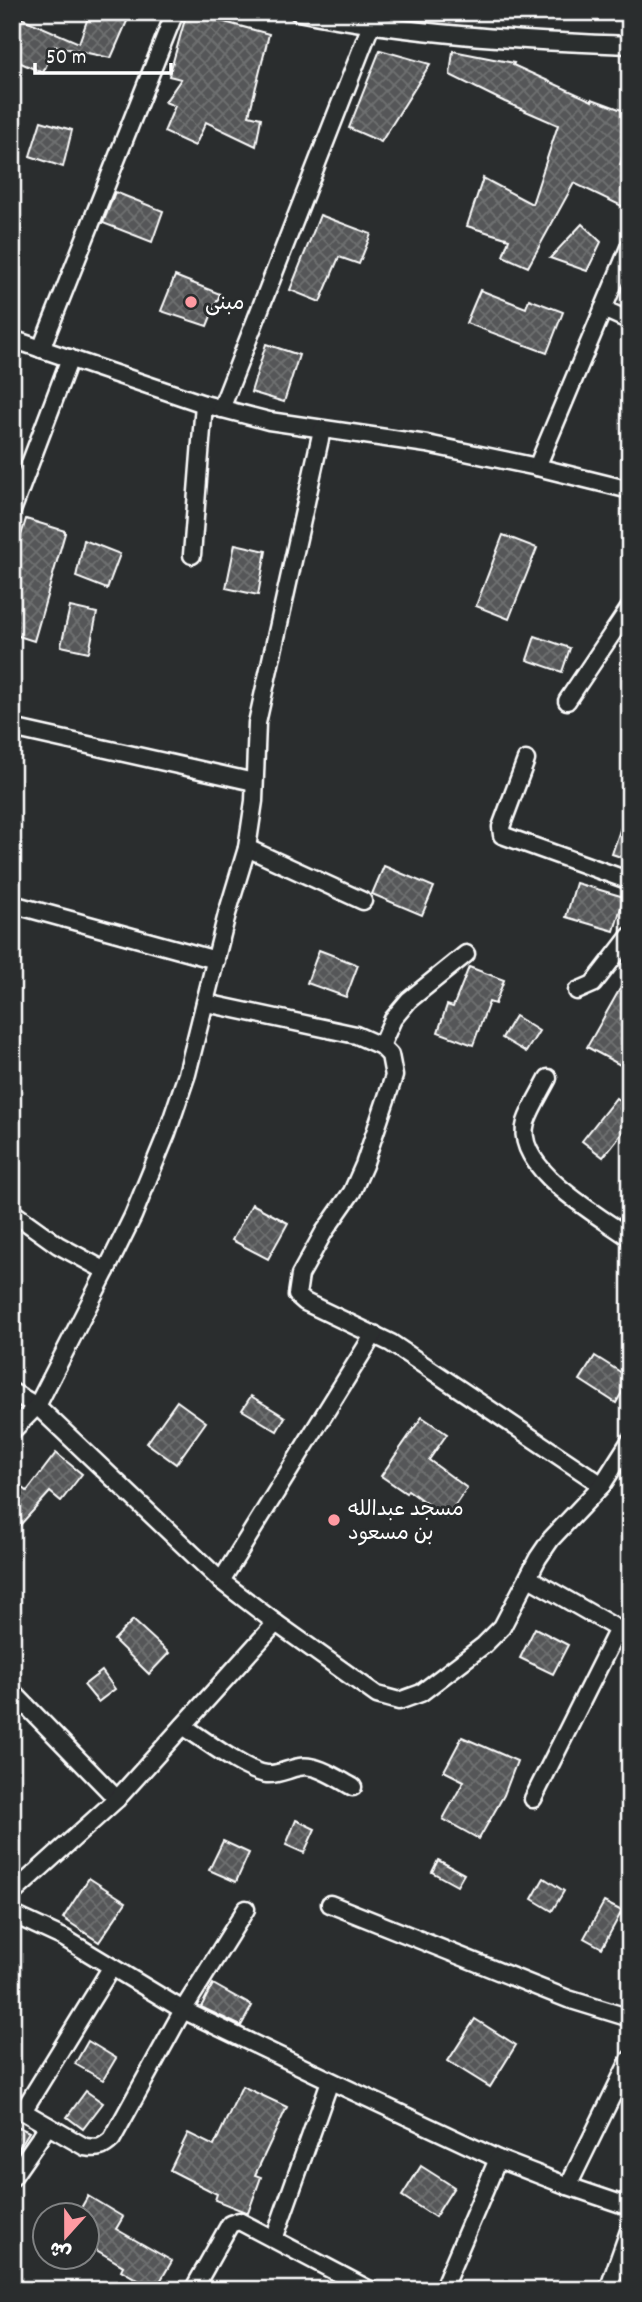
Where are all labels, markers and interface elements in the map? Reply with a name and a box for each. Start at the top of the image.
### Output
scale bar [35,32,172,76]
text: 50 m [46,44,86,74]
place label: مبنى [205,290,244,320]
marker: مبنى [183,294,199,310]
place label: مسجد عبدالله بن مسعود [348,1496,464,1550]
marker: مسجد عبدالله بن مسعود [326,1512,342,1528]
north arrow [32,2200,102,2270]
text: ش [46,2232,76,2265]

